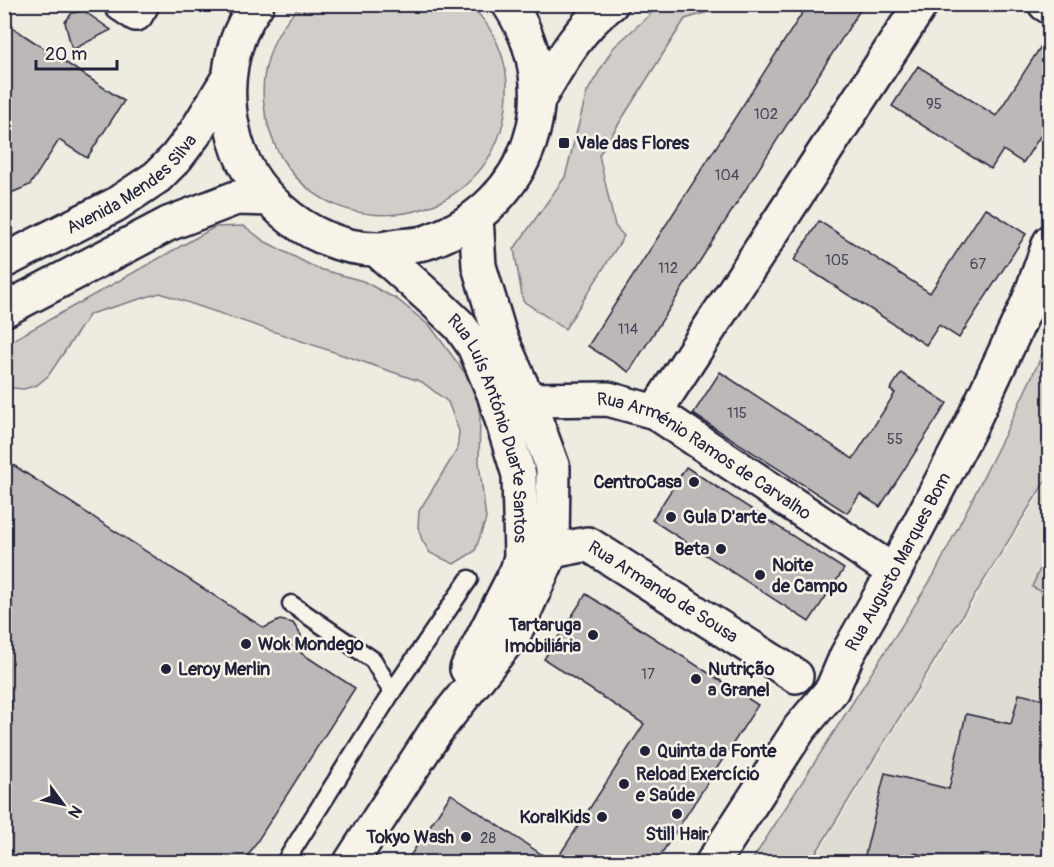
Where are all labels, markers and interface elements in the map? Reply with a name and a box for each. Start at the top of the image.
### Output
scale bar [36,33,117,71]
text: 20 m [45,43,87,66]
house number: 95 [926,95,942,114]
house number: 102 [754,105,778,124]
street label: Avenida Mendes Silva [62,129,202,239]
place label: Vale das Flores [576,132,690,155]
marker: Vale das Flores [557,136,571,150]
house number: 104 [715,166,740,185]
house number: 105 [825,251,849,270]
house number: 67 [970,255,986,274]
house number: 112 [658,259,678,278]
street label: Rua Luís António Duarte Santos [443,309,532,543]
house number: 114 [618,320,639,339]
street label: Rua Arménio Ramos de Carvalho [597,388,816,525]
house number: 115 [727,404,747,423]
house number: 55 [887,430,903,449]
street label: Rua Augusto Marques Bom [840,468,956,655]
place label: CentroCasa [593,471,683,494]
marker: CentroCasa [687,475,701,489]
place label: Gula D'arte [683,506,767,529]
marker: Gula D'arte [664,510,678,524]
street label: Rua Armando de Sousa [584,535,742,648]
place label: Beta [674,538,710,561]
marker: Beta [714,542,728,556]
place label: Noite de Campo [772,554,848,598]
marker: Noite de Campo [753,568,767,582]
place label: Tartaruga Imobiliária [504,614,582,658]
marker: Tartaruga Imobiliária [586,628,600,642]
place label: Wok Mondego [258,633,364,656]
marker: Wok Mondego [239,637,253,651]
place label: Leroy Merlin [178,658,270,681]
place label: Nutrição a Granel [708,658,775,702]
marker: Leroy Merlin [159,662,173,676]
house number: 17 [641,665,655,684]
marker: Nutrição a Granel [689,672,703,686]
place label: Quinta da Fonte [657,740,777,763]
marker: Quinta da Fonte [638,744,652,758]
place label: Reload Exercício e Saúde [635,763,760,807]
north arrow [33,774,93,834]
marker: Reload Exercício e Saúde [617,777,631,791]
text: N [63,802,86,822]
place label: KoralKids [519,806,591,829]
marker: Still Hair [670,807,684,821]
marker: KoralKids [595,810,609,824]
place label: Still Hair [646,823,709,846]
place label: Tokyo Wash [365,826,455,849]
house number: 28 [480,829,496,848]
marker: Tokyo Wash [459,830,473,844]

